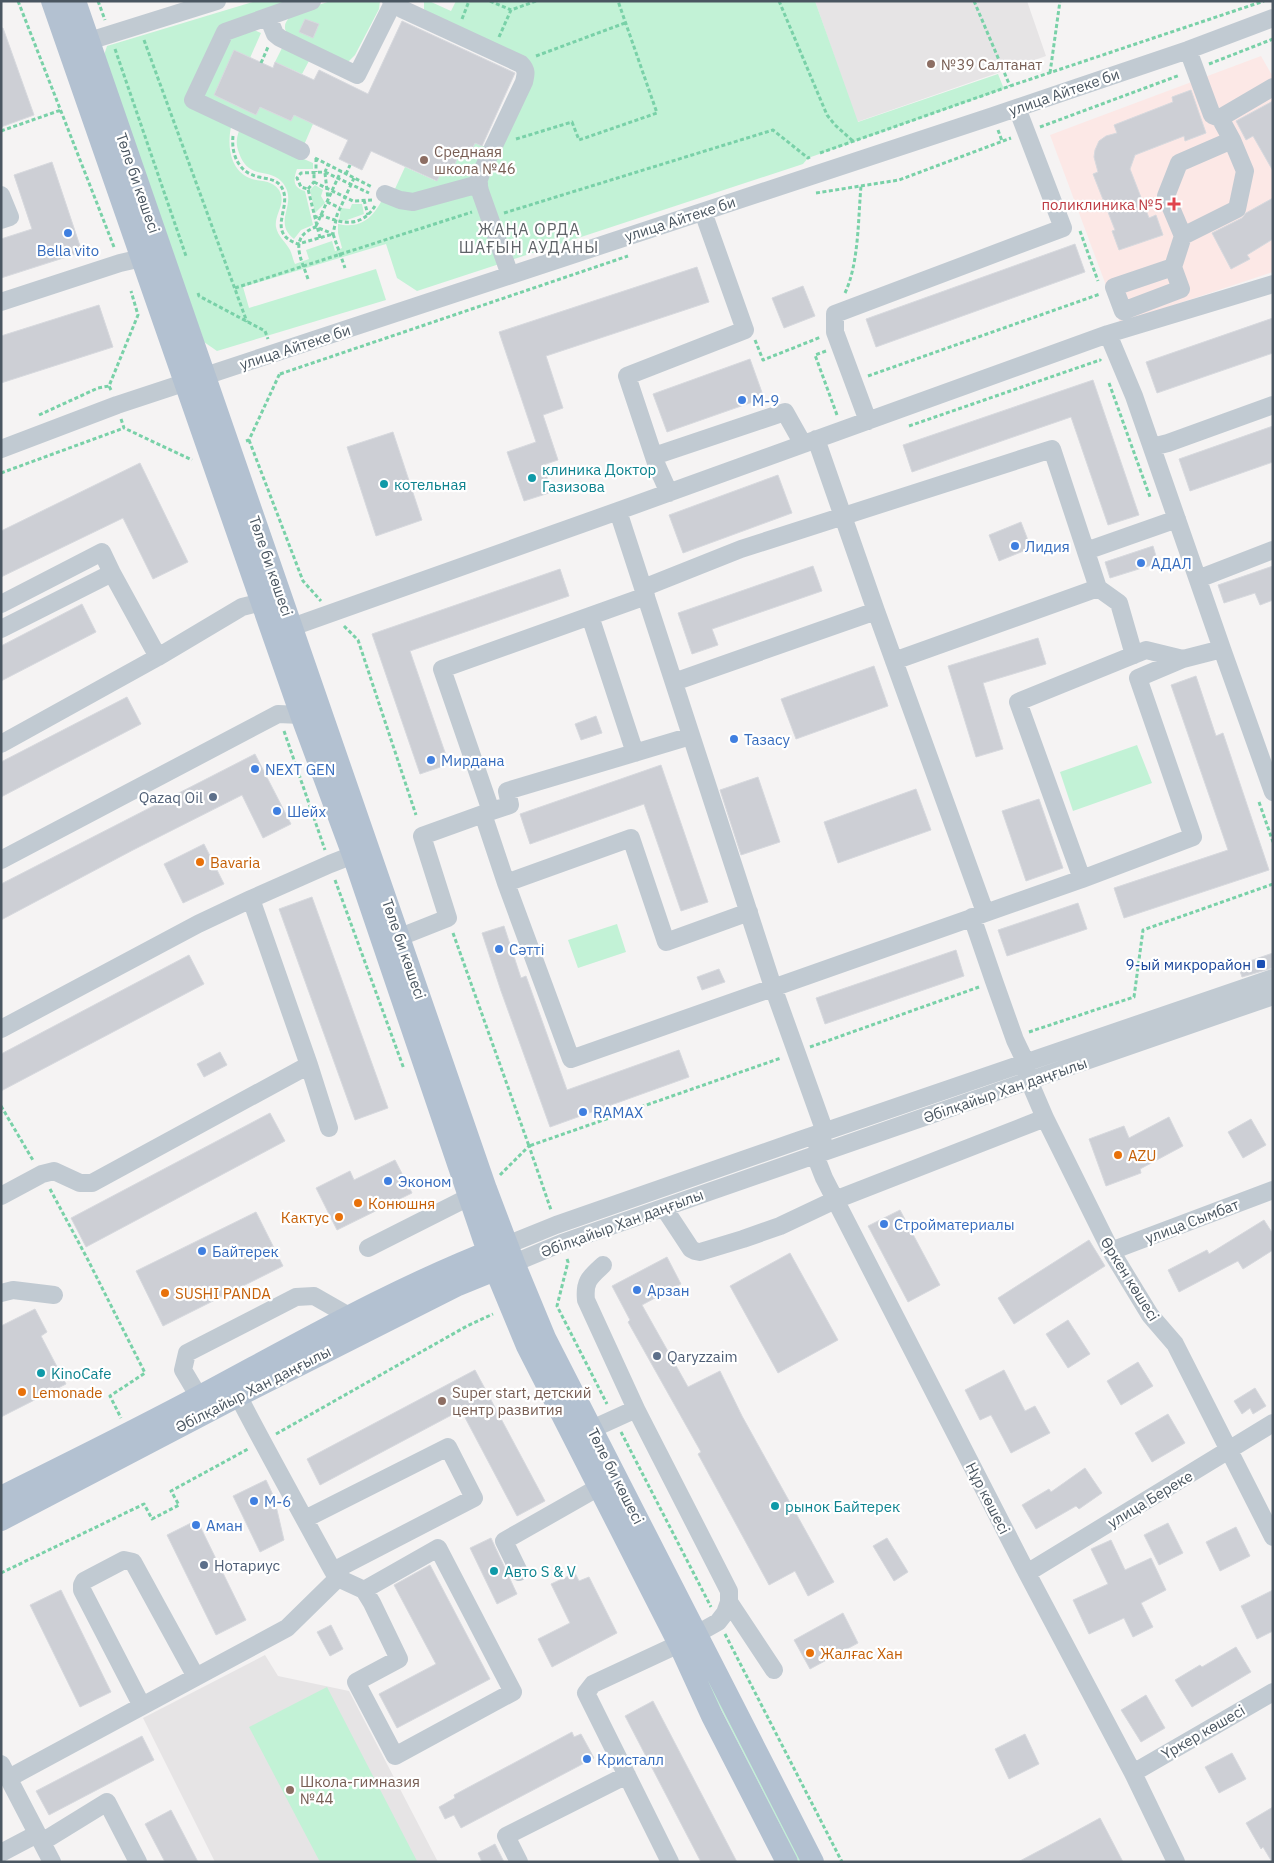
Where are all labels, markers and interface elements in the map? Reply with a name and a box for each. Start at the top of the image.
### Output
place label: №39 Салтанат [941,55,1042,74]
marker: №39 Салтанат [925,58,937,70]
street label: улица Айтеке би [1006,64,1122,120]
street label: Төле би көшесі [112,130,164,236]
place label: Среднаяя школа №46 [434,142,516,178]
marker: Среднаяя школа №46 [418,154,430,166]
street label: улица Айтеке би [622,192,738,246]
place label: поликлиника №5 [1042,195,1163,214]
marker: поликлиника №5 [1167,197,1181,211]
district label: ЖАҢА ОРДА ШАҒЫН АУДАНЫ [459,219,599,257]
marker: Bella vito [62,227,74,239]
place label: Bella vito [37,241,99,260]
street label: улица Айтеке би [237,320,353,374]
place label: M-9 [752,391,779,410]
marker: M-9 [736,394,748,406]
place label: клиника Доктор Газизова [542,460,656,496]
marker: клиника Доктор Газизова [526,472,538,484]
place label: котельная [394,475,466,494]
marker: котельная [378,478,390,490]
street label: Төле би көшесі [245,513,297,619]
place label: Лидия [1025,537,1070,556]
marker: Лидия [1009,540,1021,552]
place label: АДАЛ [1151,554,1192,573]
marker: АДАЛ [1135,557,1147,569]
place label: Тазасу [744,730,790,749]
marker: Тазасу [728,733,740,745]
place label: Мирдана [441,751,504,770]
marker: Мирдана [425,754,437,766]
place label: NEXT GEN [265,760,335,779]
marker: NEXT GEN [249,763,261,775]
place label: Qazaq Oil [139,788,203,807]
marker: Qazaq Oil [207,791,219,803]
place label: Шейх [287,802,326,821]
marker: Шейх [271,805,283,817]
place label: Bavaria [210,853,260,872]
marker: Bavaria [194,856,206,868]
street label: Төле би көшесі [378,896,430,1002]
place label: Cәтті [509,940,544,959]
marker: Cәтті [493,943,505,955]
place label: 9-ый микрорайон [1125,955,1251,974]
marker: 9-ый микрорайон [1255,958,1267,970]
street label: Әбілқайыр Хан даңғылы [921,1053,1089,1127]
place label: RAMAX [593,1103,643,1122]
marker: RAMAX [577,1106,589,1118]
place label: AZU [1128,1146,1157,1165]
marker: AZU [1112,1149,1124,1161]
place label: Эконом [398,1172,452,1191]
marker: Эконом [382,1175,394,1187]
street label: Әбілқайыр Хан даңғылы [538,1185,706,1261]
place label: Конюшня [368,1194,435,1213]
street label: улица Сымбат [1142,1194,1242,1248]
marker: Конюшня [352,1197,364,1209]
place label: Кактус [281,1208,329,1227]
marker: Кактус [333,1211,345,1223]
place label: Стройматериалы [894,1215,1015,1234]
marker: Стройматериалы [878,1218,890,1230]
street label: Өркен көшесі [1097,1233,1163,1325]
place label: Байтерек [212,1242,279,1261]
marker: Байтерек [196,1245,208,1257]
place label: Арзан [647,1281,690,1300]
place label: SUSHI PANDA [175,1284,271,1303]
marker: Арзан [631,1284,643,1296]
marker: SUSHI PANDA [159,1287,171,1299]
street label: Әбілқайыр Хан даңғылы [172,1341,334,1437]
place label: Qaryzzaim [667,1347,738,1366]
marker: Qaryzzaim [651,1350,663,1362]
place label: KinoCafe [51,1364,112,1383]
marker: KinoCafe [35,1367,47,1379]
place label: Lemonade [32,1383,103,1402]
place label: Super start, детский центр развития [452,1383,591,1419]
marker: Lemonade [16,1386,28,1398]
marker: Super start, детский центр развития [436,1395,448,1407]
street label: Төле би көшесі [584,1425,648,1527]
street label: Нұр көшесі [962,1459,1014,1537]
street label: улица Береке [1104,1466,1196,1532]
place label: M-6 [264,1492,291,1511]
marker: M-6 [248,1495,260,1507]
place label: рынок Байтерек [785,1497,900,1516]
marker: рынок Байтерек [769,1500,781,1512]
place label: Аман [206,1516,243,1535]
marker: Аман [190,1519,202,1531]
place label: Нотариус [214,1556,280,1575]
marker: Нотариус [198,1559,210,1571]
place label: Авто S & V [504,1562,576,1581]
marker: Авто S & V [488,1565,500,1577]
place label: Жалғас Хан [820,1644,903,1663]
marker: Жалғас Хан [804,1647,816,1659]
street label: Үркер көшесі [1158,1700,1248,1764]
place label: Кристалл [597,1750,664,1769]
marker: Кристалл [581,1753,593,1765]
place label: Школа-гимназия №44 [300,1772,420,1808]
marker: Школа-гимназия №44 [284,1784,296,1796]

